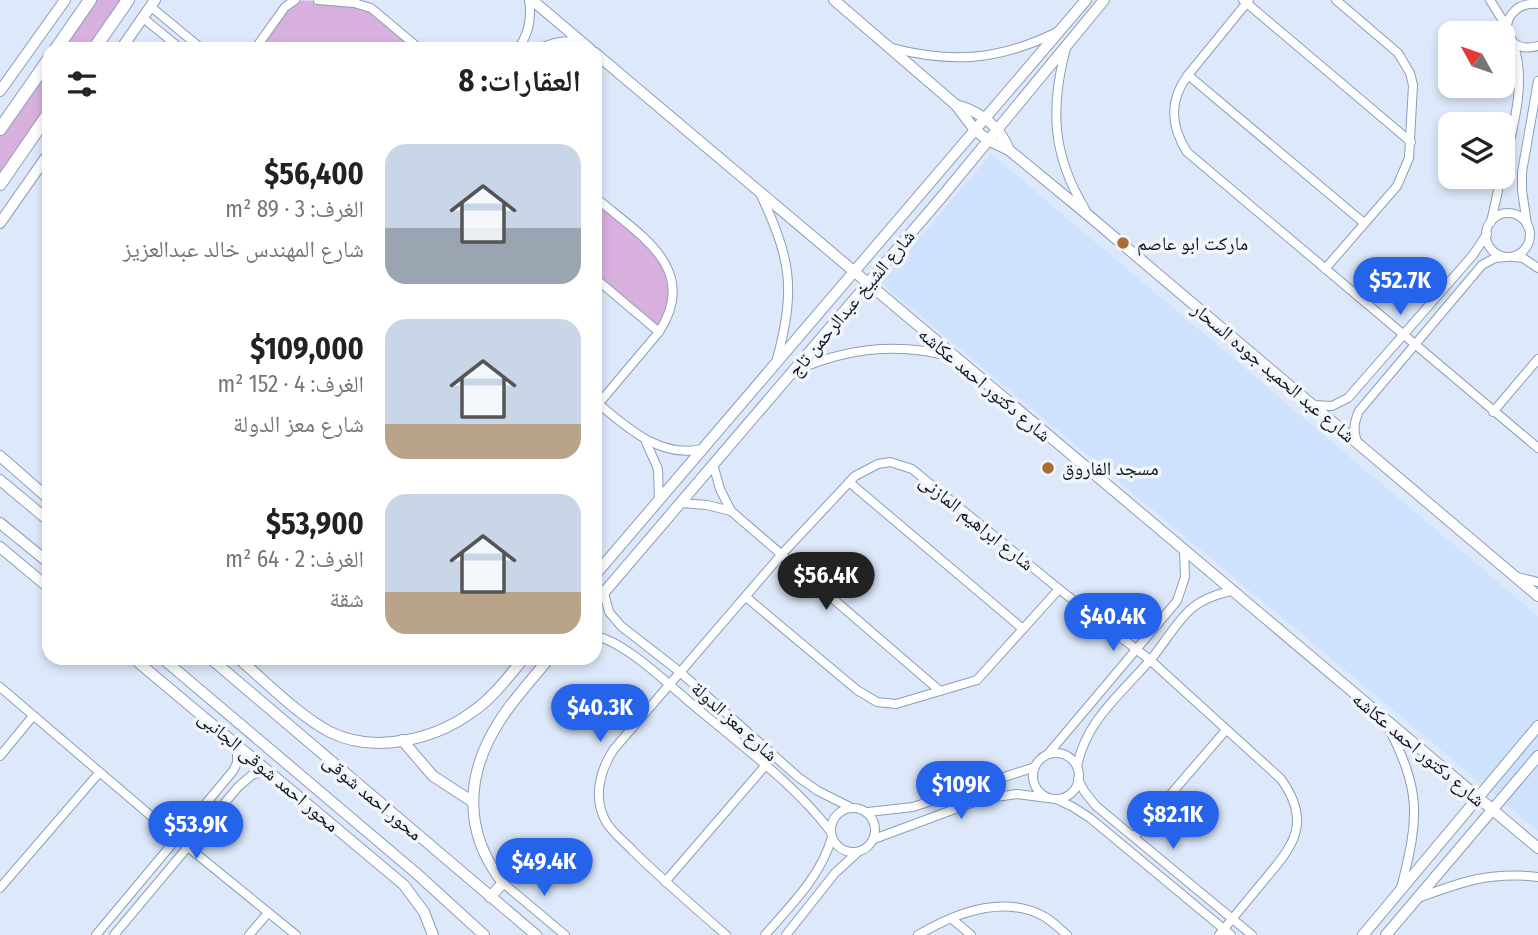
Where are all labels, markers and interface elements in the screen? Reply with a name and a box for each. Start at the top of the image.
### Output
north arrow [1438,21,1516,98]
map controls [1438,21,1515,189]
text: العقارات: 8 [459,63,581,99]
icon: filters [63,65,101,103]
button: layers [1438,112,1515,189]
text: $56,400 [264,156,364,192]
icon: home [441,172,525,256]
text: الغرف: 3 · 89 m² [225,195,364,223]
street label: شارع الشيخ عبدالرحمن تاج [783,225,920,382]
place label: ماركت ابو عاصم [1137,232,1248,256]
text: شارع المهندس خالد عبدالعزيز [123,235,364,263]
marker: ماركت ابو عاصم [1115,235,1131,251]
pin: $52.7K [1343,258,1457,317]
text: $52.7K [1369,266,1431,294]
street label: شارع عبد الحميد جوده السحار [1187,297,1360,447]
street label: شارع دكتور احمد عكاشه [914,322,1056,447]
text: $109,000 [250,331,364,367]
icon: home [441,347,525,431]
text: الغرف: 4 · 152 m² [217,370,364,398]
text: شارع معز الدولة [233,410,364,438]
place label: مسجد الفاروق [1062,457,1159,480]
marker: مسجد الفاروق [1040,460,1056,476]
street label: شارع ابراهيم المازنى [914,469,1038,576]
text: $53,900 [266,506,364,542]
icon: home [441,522,525,606]
text: الغرف: 2 · 64 m² [225,545,364,573]
pin: $56.4K [769,552,883,612]
text: $56.4K [794,561,858,589]
text: شقة [330,585,364,613]
pin: $40.4K [1056,594,1170,653]
text: $40.4K [1080,602,1146,630]
street label: شارع معز الدولة [687,677,783,766]
pin: $40.3K [543,684,657,744]
street label: شارع دكتور احمد عكاشه [1348,687,1490,812]
text: $40.3K [567,693,633,721]
street label: محور احمد شوقى الجانبى [194,706,344,837]
street label: محور احمد شوقى [318,749,427,846]
pin: $109K [912,762,1010,821]
text: $109K [932,770,990,798]
pin: $82.1K [1116,792,1230,851]
text: $82.1K [1143,800,1203,828]
pin: $53.9K [139,802,253,861]
text: $53.9K [164,810,228,838]
pin: $49.4K [487,838,601,898]
text: $49.4K [512,847,576,875]

